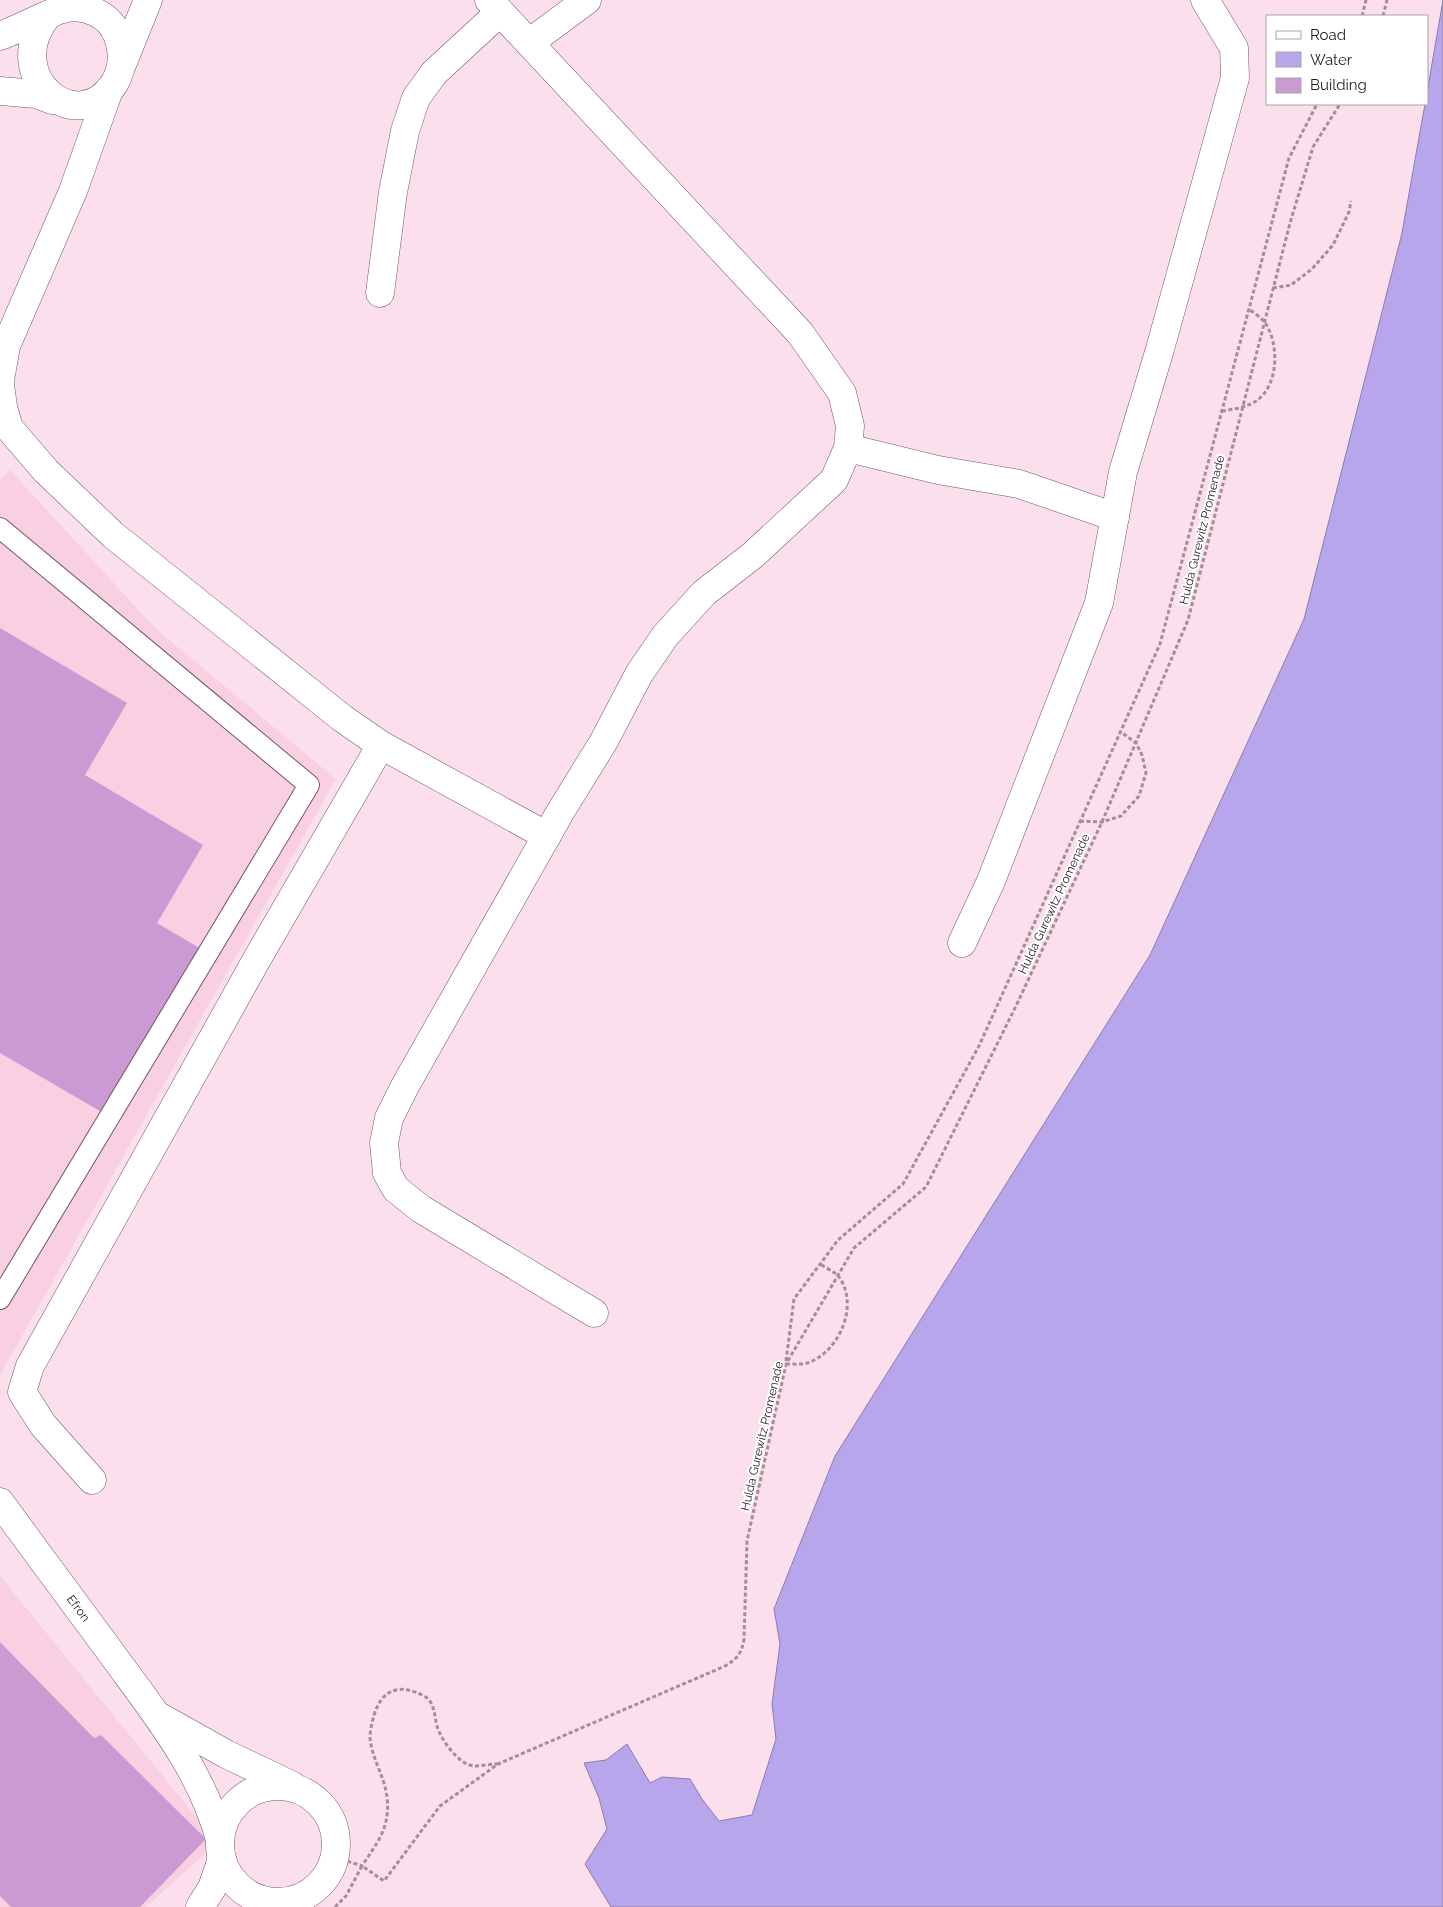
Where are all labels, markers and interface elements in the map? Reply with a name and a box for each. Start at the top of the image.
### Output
legend [1266,15,1428,105]
text: Road [1310,26,1346,44]
text: Water [1310,51,1353,69]
text: Building [1310,76,1367,94]
street label: Hulda Gurewitz Promenade [1177,454,1227,606]
street label: Hulda Gurewitz Promenade [1015,832,1093,976]
street label: Hulda Gurewitz Promenade [738,1360,786,1512]
street label: Efron [64,1593,93,1624]

